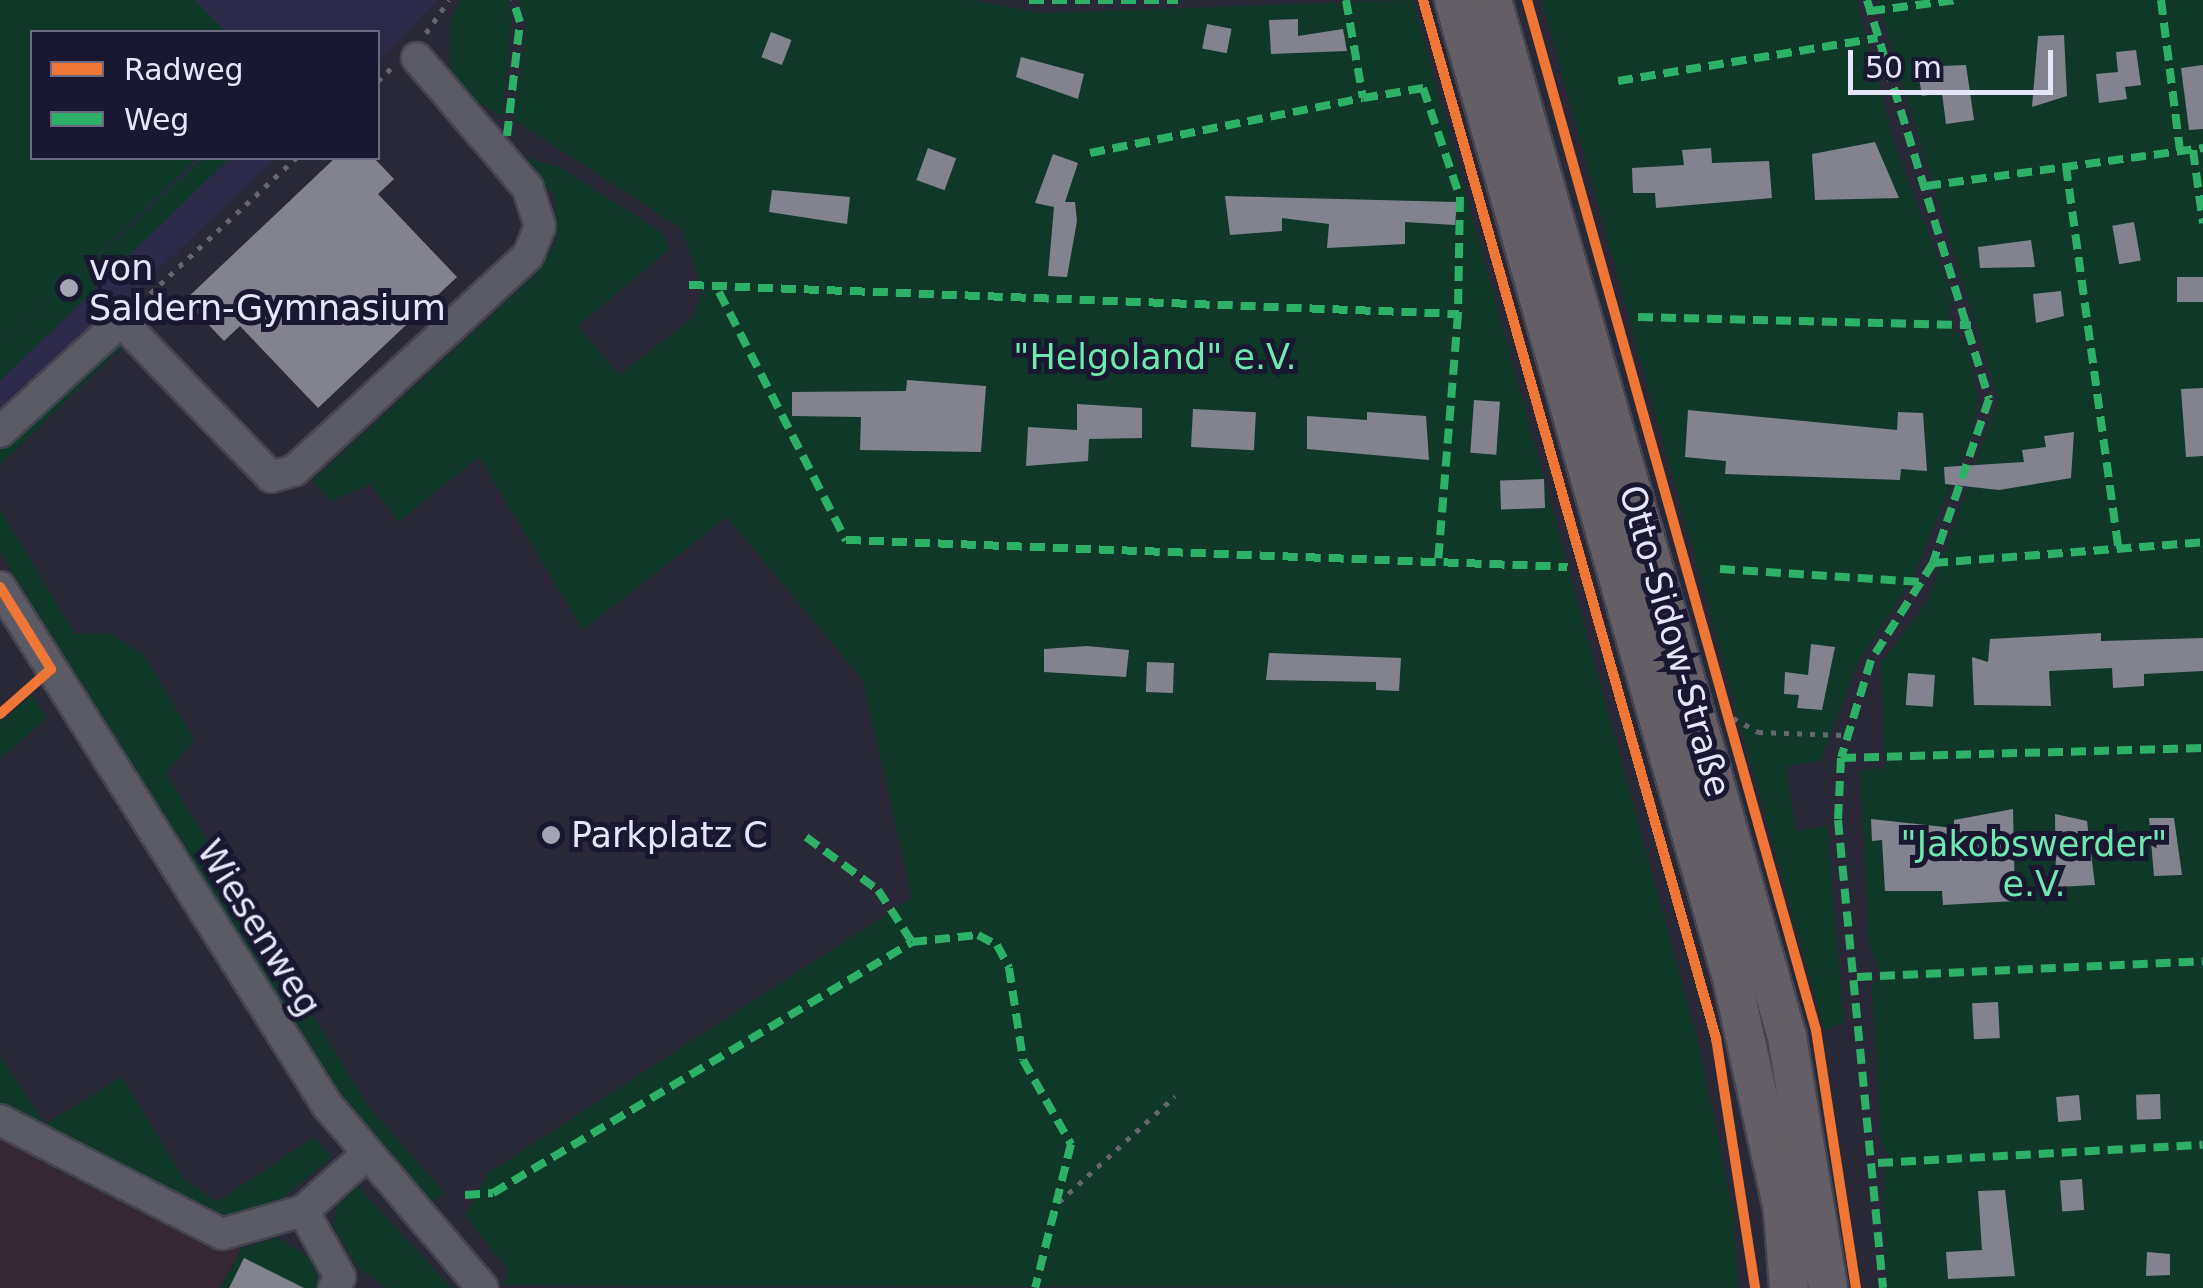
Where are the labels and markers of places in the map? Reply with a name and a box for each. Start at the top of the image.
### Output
place label: von Saldern-Gymnasium [89,247,446,329]
marker: von Saldern-Gymnasium [58,277,80,299]
place label: Parkplatz C [571,814,768,856]
marker: Parkplatz C [540,824,562,846]

